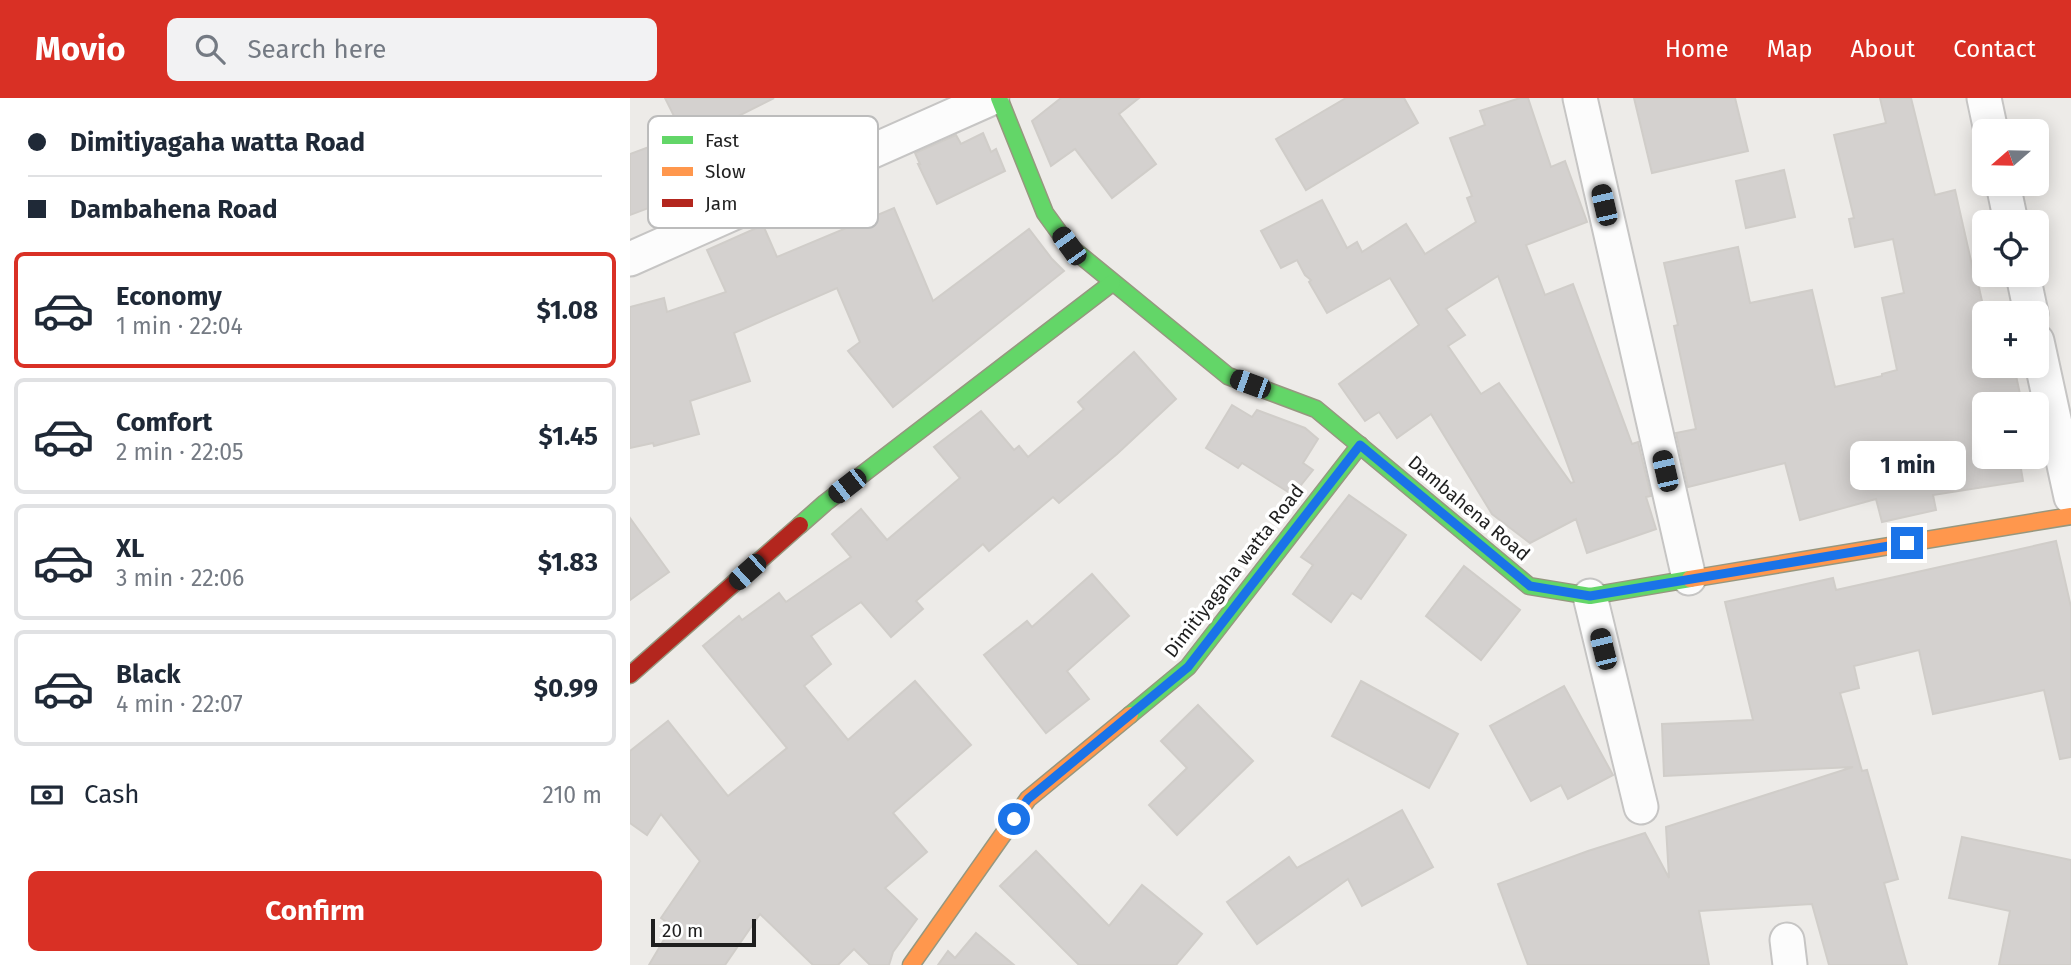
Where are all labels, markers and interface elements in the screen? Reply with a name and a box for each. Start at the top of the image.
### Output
search box [167,18,657,81]
text: Movio [35,29,125,69]
icon: search [191,30,229,68]
text: Search here [247,34,386,65]
text: Home [1665,35,1729,63]
text: Map [1767,35,1813,63]
text: About [1851,35,1915,63]
text: Contact [1953,35,2036,63]
legend [648,116,878,228]
north arrow [1972,119,2049,196]
map controls [1972,119,2049,469]
text: Dimitiyagaha watta Road [70,127,365,158]
text: Fast [705,129,739,152]
text: Slow [705,160,746,183]
car [1590,182,1619,228]
text: Jam [705,192,737,215]
text: Dambahena Road [70,194,278,225]
button: locate [1972,210,2049,287]
car [1049,223,1090,269]
icon: car [32,279,95,342]
text: Economy [116,281,222,312]
text: $1.08 [536,295,598,326]
button: + [1972,301,2049,378]
text: 1 min · 22:04 [116,312,243,340]
car [1227,367,1274,401]
button: − [1972,392,2049,469]
icon: car [32,405,95,468]
text: Comfort [116,407,212,438]
text: $1.45 [539,421,598,452]
text: 2 min · 22:05 [116,438,244,466]
callout: 1 min [1849,442,1965,490]
car [1651,448,1680,494]
street label: Dambahena Road [1403,450,1535,566]
text: 1 min [1880,451,1936,479]
car [824,465,871,507]
street label: Dimitiyagaha watta Road [1159,480,1309,662]
route end [1891,527,1923,559]
icon: car [32,531,95,594]
text: XL [116,533,144,564]
text: $1.83 [538,547,598,578]
car [725,550,770,594]
text: 3 min · 22:06 [116,564,244,592]
car [1588,626,1619,672]
icon: car [32,657,95,720]
text: Black [116,659,181,690]
text: $0.99 [534,673,598,704]
text: 4 min · 22:07 [116,690,243,718]
icon: cash [28,776,66,814]
text: Cash [84,779,140,810]
text: 210 m [543,781,602,809]
route start [998,803,1030,835]
button: Confirm [28,871,602,951]
scale bar [651,916,756,948]
text: 20 m [662,919,703,942]

